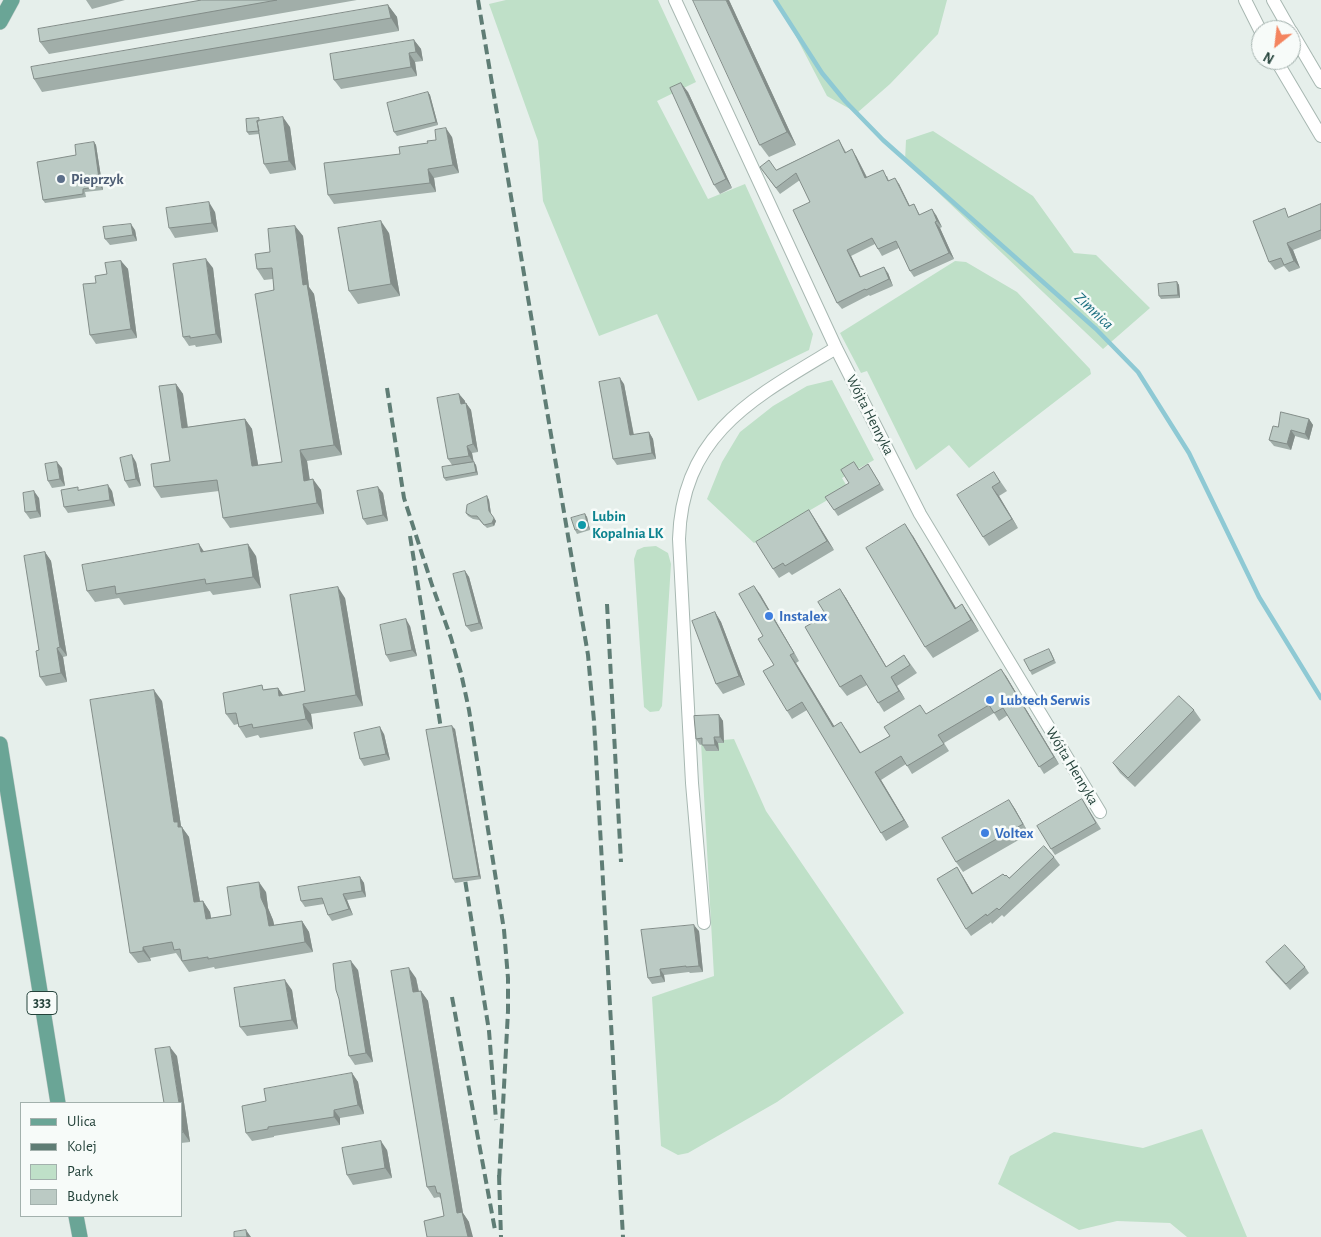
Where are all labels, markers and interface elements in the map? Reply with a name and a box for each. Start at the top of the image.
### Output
north arrow [1251,20,1301,70]
text: N [1262,49,1277,66]
place label: Pieprzyk [71,170,124,188]
marker: Pieprzyk [55,173,67,185]
water label: Zimnica [1070,288,1118,334]
street label: Wójta Henryka [842,372,898,458]
place label: Lubin Kopalnia LK [592,507,663,542]
marker: Lubin Kopalnia LK [576,519,588,531]
place label: Instalex [779,607,827,625]
marker: Instalex [763,610,775,622]
place label: Lubtech Serwis [1000,691,1090,709]
marker: Lubtech Serwis [984,694,996,706]
street label: Wójta Henryka [1042,724,1102,808]
place label: Voltex [995,824,1033,842]
marker: Voltex [979,827,991,839]
road number: 333 [27,991,57,1014]
legend [20,1102,182,1217]
text: Ulica [67,1114,96,1129]
text: Kolej [67,1139,97,1154]
text: Park [67,1164,93,1179]
text: Budynek [67,1189,118,1204]

